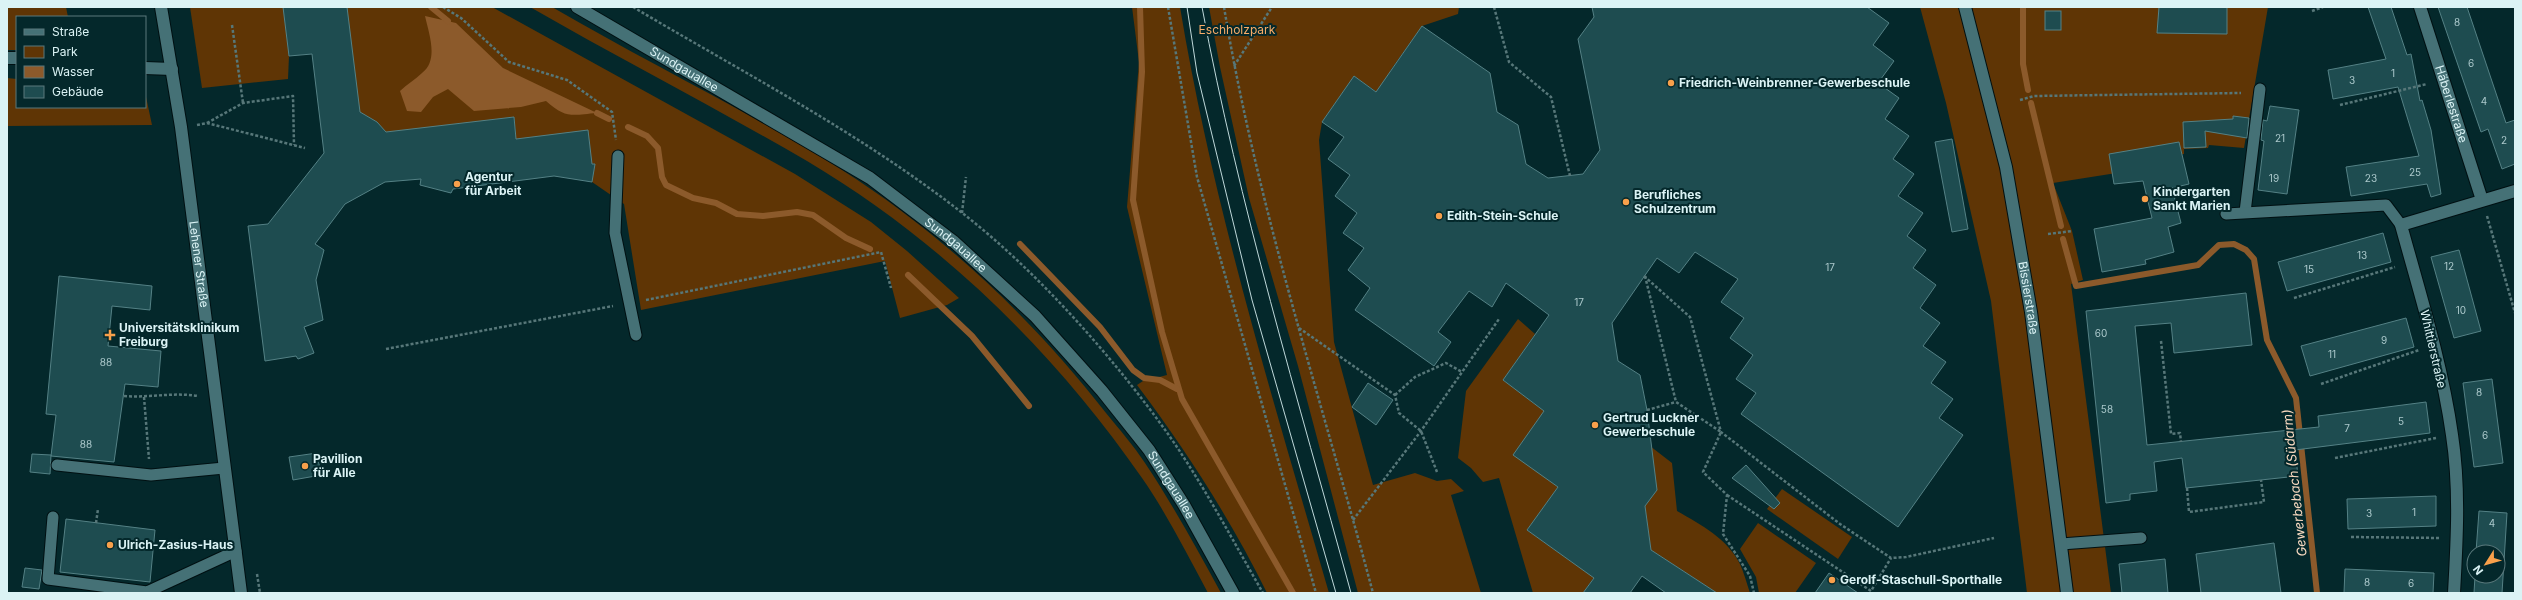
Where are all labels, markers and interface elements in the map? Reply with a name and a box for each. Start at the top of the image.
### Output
legend [16,16,146,108]
house number: 8 [2454,16,2460,28]
park label: Eschholzpark [1199,22,1276,37]
text: Straße [52,24,89,39]
street label: Sundgauallee [647,43,721,95]
text: Park [52,44,78,59]
house number: 6 [2468,57,2474,69]
street label: Häberlestraße [2432,63,2471,145]
text: Wasser [52,64,95,79]
house number: 1 [2391,67,2395,79]
house number: 3 [2349,74,2355,86]
place label: Friedrich-Weinbrenner-Gewerbeschule [1679,75,1910,90]
marker: Friedrich-Weinbrenner-Gewerbeschule [1666,78,1676,88]
text: Gebäude [52,84,104,99]
house number: 4 [2481,95,2487,107]
house number: 21 [2275,132,2285,144]
house number: 2 [2501,134,2507,146]
house number: 25 [2409,166,2421,178]
place label: Agentur für Arbeit [465,169,522,198]
house number: 19 [2269,172,2279,184]
house number: 23 [2365,172,2377,184]
marker: Agentur für Arbeit [452,179,462,189]
place label: Kindergarten Sankt Marien [2153,184,2230,213]
place label: Berufliches Schulzentrum [1634,187,1716,216]
marker: Kindergarten Sankt Marien [2140,194,2150,204]
marker: Berufliches Schulzentrum [1621,197,1631,207]
place label: Edith-Stein-Schule [1447,208,1559,223]
marker: Edith-Stein-Schule [1434,211,1444,221]
street label: Sundgauallee [922,214,990,275]
street label: Lehener Straße [186,220,212,308]
house number: 13 [2357,249,2367,261]
street label: Bissierstraße [2015,260,2042,335]
house number: 12 [2444,260,2454,272]
house number: 17 [1825,261,1835,273]
house number: 15 [2304,263,2314,275]
house number: 17 [1574,296,1584,308]
house number: 10 [2456,304,2466,316]
street label: Whittierstraße [2417,308,2450,389]
place label: Universitätsklinikum Freiburg [119,320,240,349]
house number: 60 [2095,327,2107,339]
marker: Universitätsklinikum Freiburg [104,329,116,341]
house number: 9 [2381,334,2387,346]
house number: 11 [2328,348,2336,360]
house number: 88 [100,356,112,368]
house number: 8 [2476,386,2482,398]
house number: 58 [2101,403,2113,415]
water label: Gewerbebach (Südarm) [2278,409,2310,557]
place label: Gertrud Luckner Gewerbeschule [1603,410,1699,439]
house number: 5 [2398,415,2404,427]
marker: Gertrud Luckner Gewerbeschule [1590,420,1600,430]
house number: 7 [2344,422,2350,434]
house number: 6 [2482,429,2488,441]
house number: 88 [80,438,92,450]
street label: Sundgauallee [1145,448,1198,521]
place label: Pavillion für Alle [313,451,362,480]
marker: Pavillion für Alle [300,461,310,471]
house number: 1 [2412,506,2416,518]
house number: 3 [2366,507,2372,519]
house number: 4 [2489,517,2495,529]
place label: Ulrich-Zasius-Haus [118,537,234,552]
marker: Ulrich-Zasius-Haus [105,540,115,550]
north arrow [2466,544,2506,584]
text: N [2470,562,2486,578]
place label: Gerolf-Staschull-Sporthalle [1840,572,2002,587]
marker: Gerolf-Staschull-Sporthalle [1827,575,1837,585]
house number: 8 [2364,576,2370,588]
house number: 6 [2408,577,2414,589]

